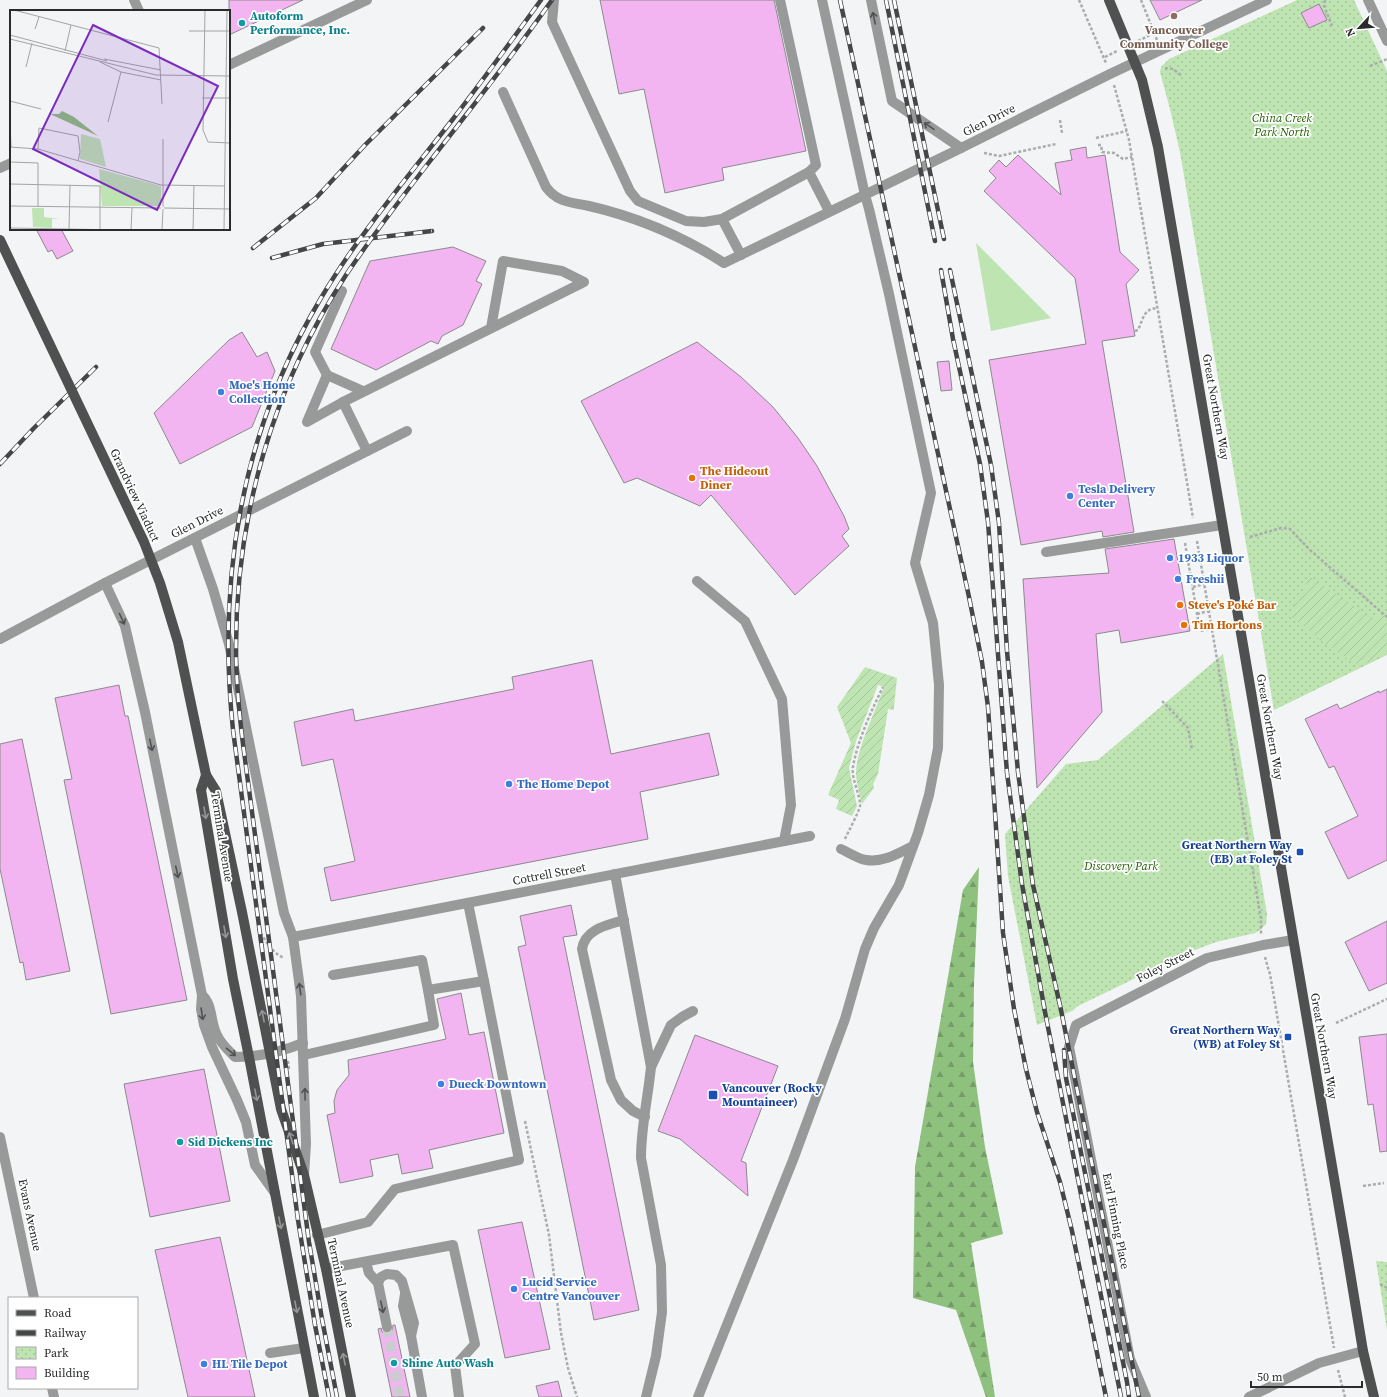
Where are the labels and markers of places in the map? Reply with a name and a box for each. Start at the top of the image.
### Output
place label: Autoform Performance, Inc. [250,8,350,38]
marker: Vancouver Community College [1169,11,1179,21]
marker: Autoform Performance, Inc. [237,18,247,28]
place label: Vancouver Community College [1120,22,1228,52]
place label: Moe's Home Collection [229,377,295,407]
marker: Moe's Home Collection [216,387,226,397]
place label: The Hideout Diner [700,463,769,493]
marker: The Hideout Diner [687,473,697,483]
place label: Tesla Delivery Center [1078,481,1156,511]
marker: Tesla Delivery Center [1065,491,1075,501]
place label: 1933 Liquor [1178,550,1244,566]
marker: 1933 Liquor [1165,553,1175,563]
place label: Freshii [1186,571,1225,587]
marker: Freshii [1173,574,1183,584]
place label: Steve's Poké Bar [1188,597,1277,613]
marker: Steve's Poké Bar [1175,600,1185,610]
place label: Tim Hortons [1192,617,1262,633]
marker: Tim Hortons [1179,620,1189,630]
place label: The Home Depot [517,776,610,792]
marker: The Home Depot [504,779,514,789]
place label: Great Northern Way (EB) at Foley St [1182,837,1293,867]
marker: Great Northern Way (EB) at Foley St [1295,847,1305,857]
place label: Great Northern Way (WB) at Foley St [1170,1022,1281,1052]
marker: Great Northern Way (WB) at Foley St [1283,1032,1293,1042]
place label: Dueck Downtown [449,1076,547,1092]
marker: Dueck Downtown [436,1079,446,1089]
place label: Vancouver (Rocky Mountaineer) [722,1080,822,1110]
marker: Vancouver (Rocky Mountaineer) [707,1089,719,1101]
place label: Sid Dickens Inc [188,1134,273,1150]
marker: Sid Dickens Inc [175,1137,185,1147]
place label: Lucid Service Centre Vancouver [522,1274,620,1304]
marker: Lucid Service Centre Vancouver [509,1284,519,1294]
place label: Shine Auto Wash [402,1355,495,1371]
place label: HL Tile Depot [212,1356,288,1372]
marker: Shine Auto Wash [389,1358,399,1368]
marker: HL Tile Depot [199,1359,209,1369]

